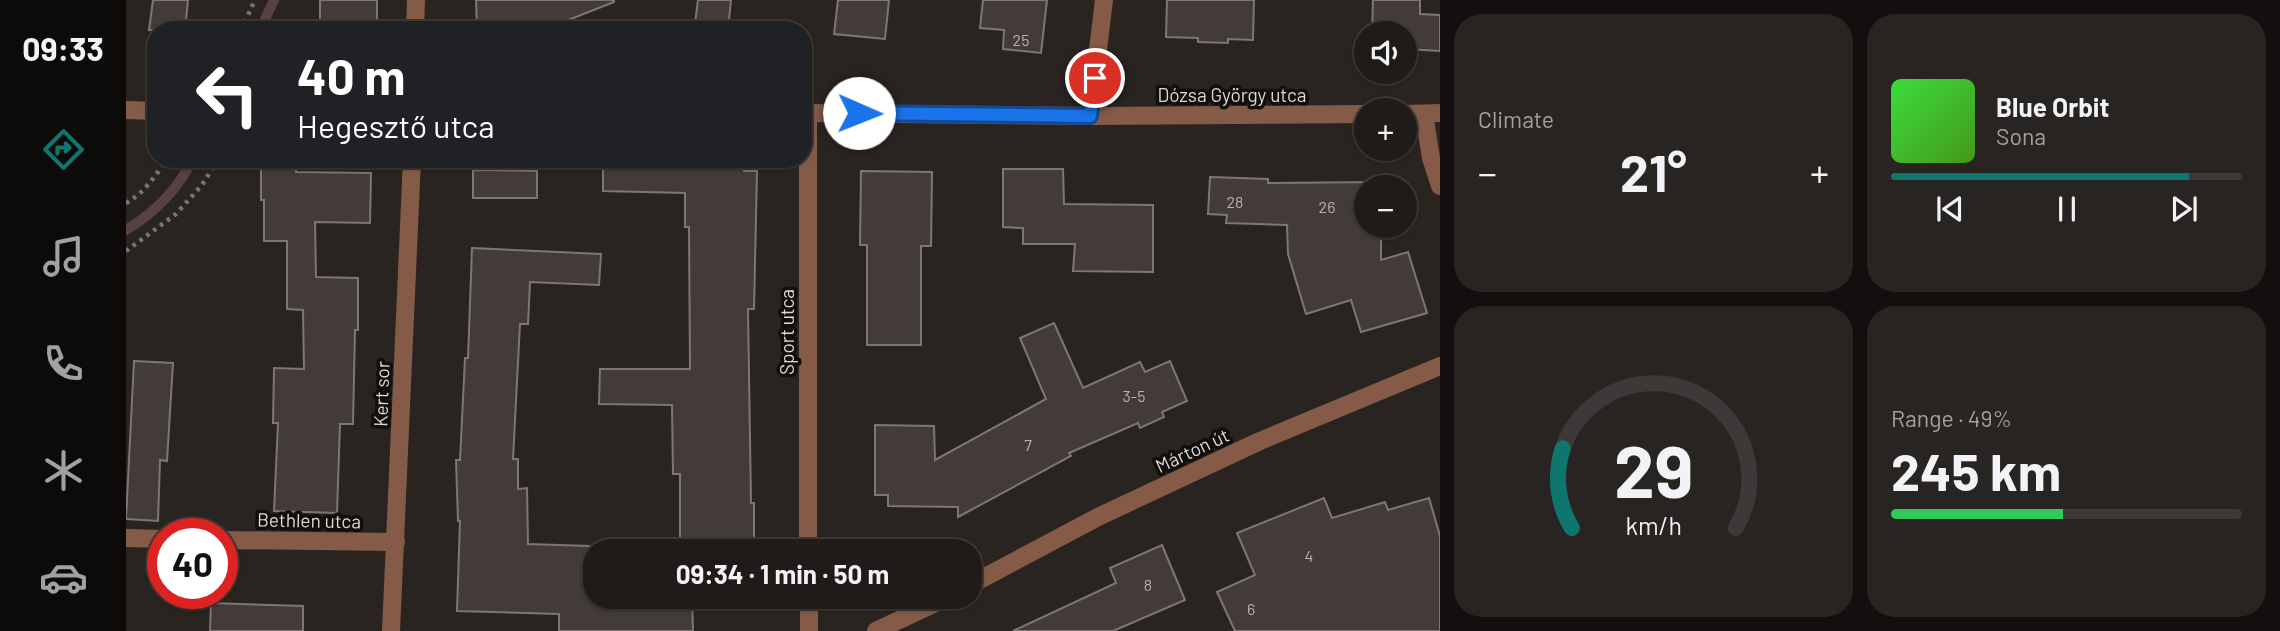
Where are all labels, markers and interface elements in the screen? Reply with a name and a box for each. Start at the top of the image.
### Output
map controls [1354,21,1417,238]
button: sound [1354,21,1417,84]
text: 09:33 [22,29,104,67]
house number: 25 [1013,30,1029,49]
text: 40 m [297,46,405,105]
pin [1065,48,1125,108]
icon: left [182,49,273,140]
icon: arrive [1076,59,1114,97]
position arrow [822,76,896,150]
street label: Dózsa György utca [1157,83,1307,106]
text: Blue Orbit [1996,91,2109,122]
button: + [1354,98,1417,161]
text: Climate [1478,105,1554,133]
text: Hegesztő utca [297,106,495,144]
text: Sona [1996,122,2046,150]
icon: directions [39,125,88,174]
text: 21° [1620,140,1687,202]
text: − [1478,149,1497,195]
text: + [1810,149,1829,195]
button: − [1354,175,1417,238]
icon: previous [1931,190,1969,228]
icon: pause [2048,190,2086,228]
icon: next [2165,190,2203,228]
house number: 28 [1227,192,1243,211]
house number: 26 [1319,197,1335,216]
icon: music [39,232,88,281]
street label: Sport utca [775,289,798,375]
icon: phone [39,339,88,388]
street label: Kert sor [368,361,394,427]
house number: 3-5 [1123,386,1145,405]
text: Range · 49% [1891,404,2012,432]
street label: Márton út [1151,423,1233,477]
text: 29 [1614,425,1693,513]
house number: 7 [1024,435,1032,454]
text: 245 km [1891,439,2061,501]
icon: climate [39,446,88,495]
street label: Bethlen utca [257,508,361,532]
text: km/h [1625,509,1682,539]
speed limit sign: 40 [147,518,238,609]
house number: 4 [1305,546,1313,565]
icon: car [39,553,88,602]
text: 09:34 · 1 min · 50 m [676,558,889,589]
house number: 8 [1144,575,1152,594]
house number: 6 [1247,599,1255,618]

